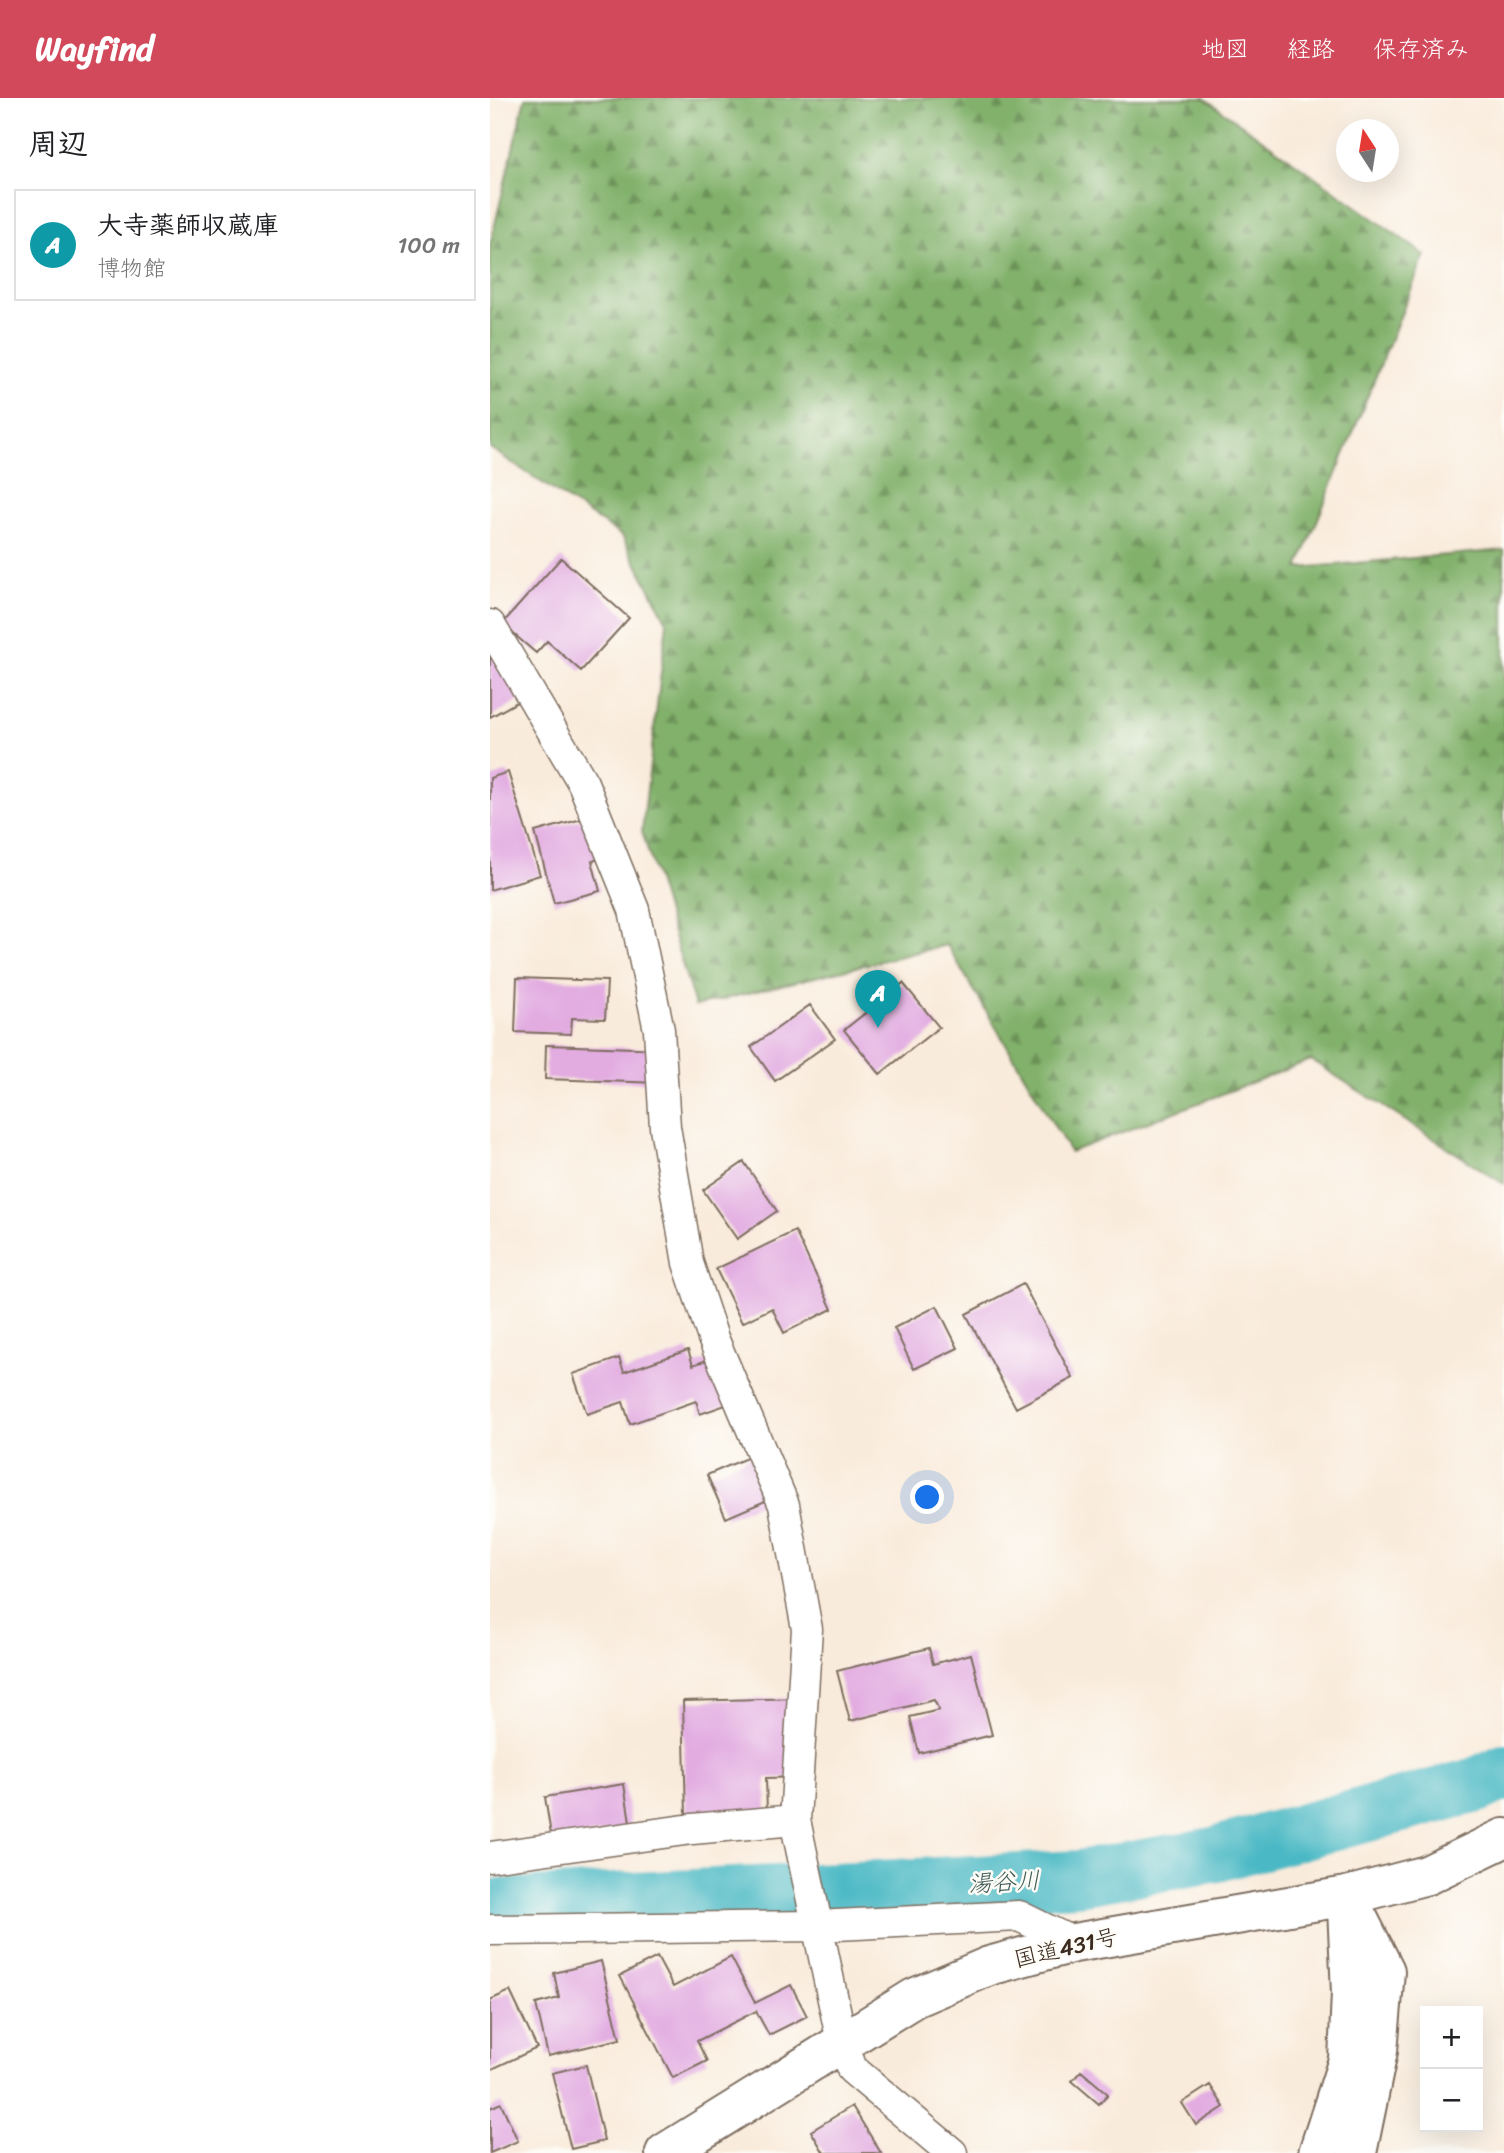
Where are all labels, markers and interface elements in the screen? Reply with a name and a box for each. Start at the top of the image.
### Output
text: Wayfind [35,20,154,78]
text: 地図 [1201,28,1249,70]
text: 経路 [1287,28,1335,70]
text: 保存済み [1373,28,1469,70]
text: 周辺 [28,117,88,171]
north arrow [1336,119,1399,182]
text: 大寺薬師収蔵庫 [97,202,279,248]
text: A [45,225,61,266]
text: 100 m [397,225,460,266]
text: 博物館 [97,248,166,289]
pin: A [855,970,901,1028]
your location [910,1480,944,1514]
water label: 湯谷川 [967,1859,1041,1905]
street label: 国道431号 [1010,1916,1122,1980]
map controls [1420,2006,1483,2132]
button: + [1420,2006,1483,2069]
button: − [1420,2069,1483,2132]

